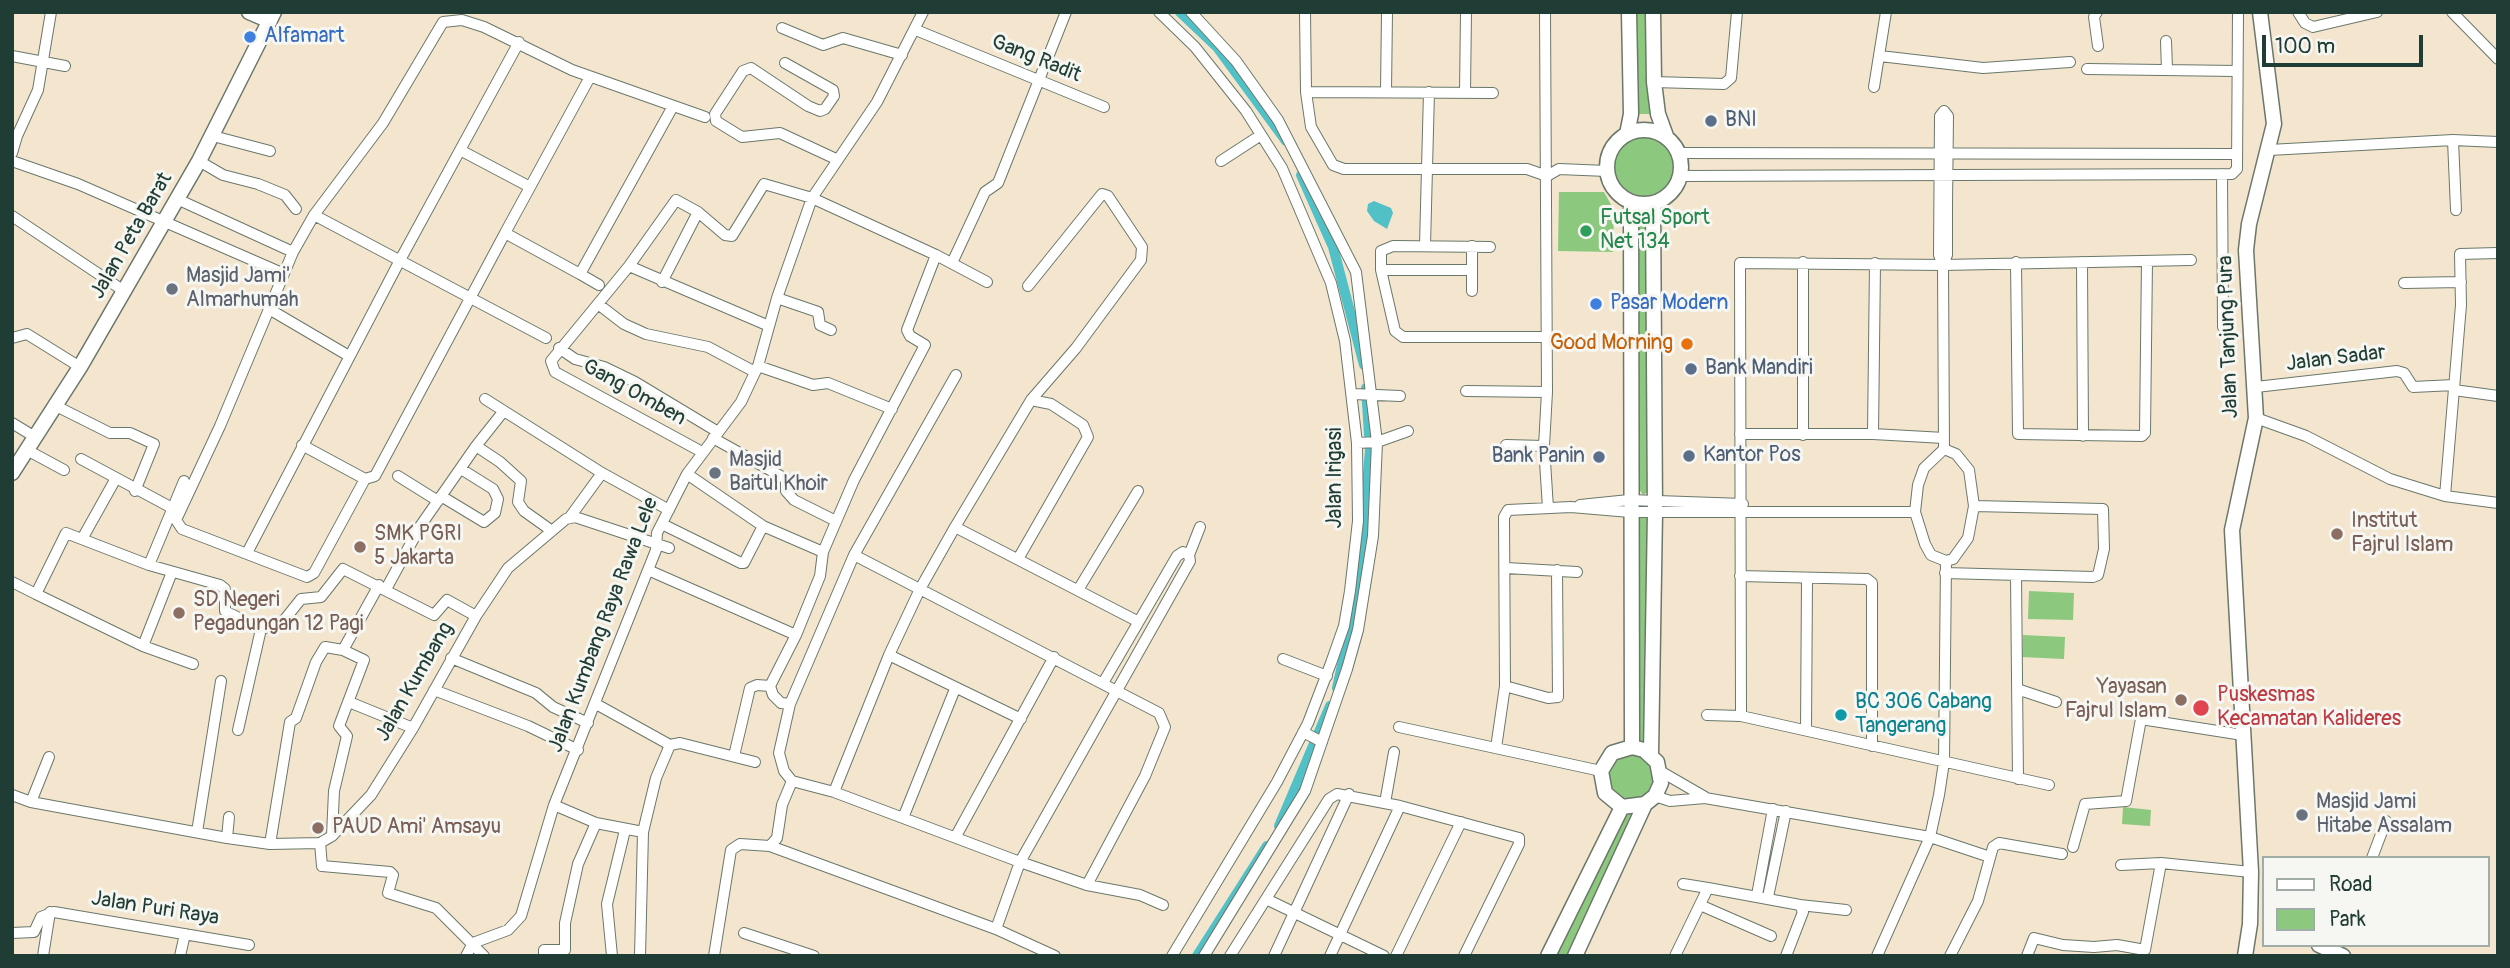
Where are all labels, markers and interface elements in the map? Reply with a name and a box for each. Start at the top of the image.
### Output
scale bar [2265,21,2426,65]
place label: Alfamart [264,24,344,50]
marker: Alfamart [242,29,258,45]
street label: Gang Radit [987,30,1085,88]
text: 100 m [2275,33,2335,60]
place label: BNI [1725,108,1757,134]
marker: BNI [1703,113,1719,129]
street label: Jalan Peta Barat [86,168,178,304]
place label: Futsal Sport Net 134 [1600,206,1710,256]
marker: Futsal Sport Net 134 [1578,223,1594,239]
street label: Jalan Tanjung Pura [2214,255,2244,419]
place label: Masjid Jami' Almarhumah [186,264,299,314]
marker: Masjid Jami' Almarhumah [164,281,180,297]
place label: Pasar Modern [1610,291,1728,317]
marker: Pasar Modern [1588,296,1604,312]
place label: Good Morning [1550,331,1673,357]
marker: Good Morning [1679,336,1695,352]
street label: Jalan Sadar [2285,340,2387,378]
street label: Gang Omben [578,354,690,432]
place label: Bank Mandiri [1705,356,1813,382]
marker: Bank Mandiri [1683,361,1699,377]
street label: Jalan Irigasi [1323,427,1349,529]
place label: Kantor Pos [1703,443,1801,469]
place label: Bank Panin [1492,444,1585,470]
place label: Masjid Baitul Khoir [729,448,828,498]
marker: Kantor Pos [1681,448,1697,464]
marker: Bank Panin [1591,449,1607,465]
marker: Masjid Baitul Khoir [707,465,723,481]
street label: Jalan Kumbang Raya Rawa Lele [544,494,664,756]
place label: Institut Fajrul Islam [2351,509,2453,559]
place label: SMK PGRI 5 Jakarta [374,522,462,572]
marker: Institut Fajrul Islam [2329,526,2345,542]
marker: SMK PGRI 5 Jakarta [352,539,368,555]
place label: SD Negeri Pegadungan 12 Pagi [193,588,363,638]
marker: SD Negeri Pegadungan 12 Pagi [171,605,187,621]
street label: Jalan Kumbang [371,618,459,746]
place label: Yayasan Fajrul Islam [2065,675,2167,725]
place label: Puskesmas Kecamatan Kalideres [2217,683,2401,733]
place label: BC 306 Cabang Tangerang [1855,690,1992,740]
marker: Yayasan Fajrul Islam [2173,692,2189,708]
marker: Puskesmas Kecamatan Kalideres [2191,698,2211,718]
marker: BC 306 Cabang Tangerang [1833,707,1849,723]
place label: Masjid Jami Hitabe Assalam [2316,790,2452,840]
marker: Masjid Jami Hitabe Assalam [2294,807,2310,823]
place label: PAUD Ami' Amsayu [332,815,501,841]
marker: PAUD Ami' Amsayu [310,820,326,836]
legend [2262,856,2489,947]
text: Road [2329,871,2373,898]
street label: Jalan Puri Raya [89,886,221,932]
text: Park [2329,906,2366,933]

